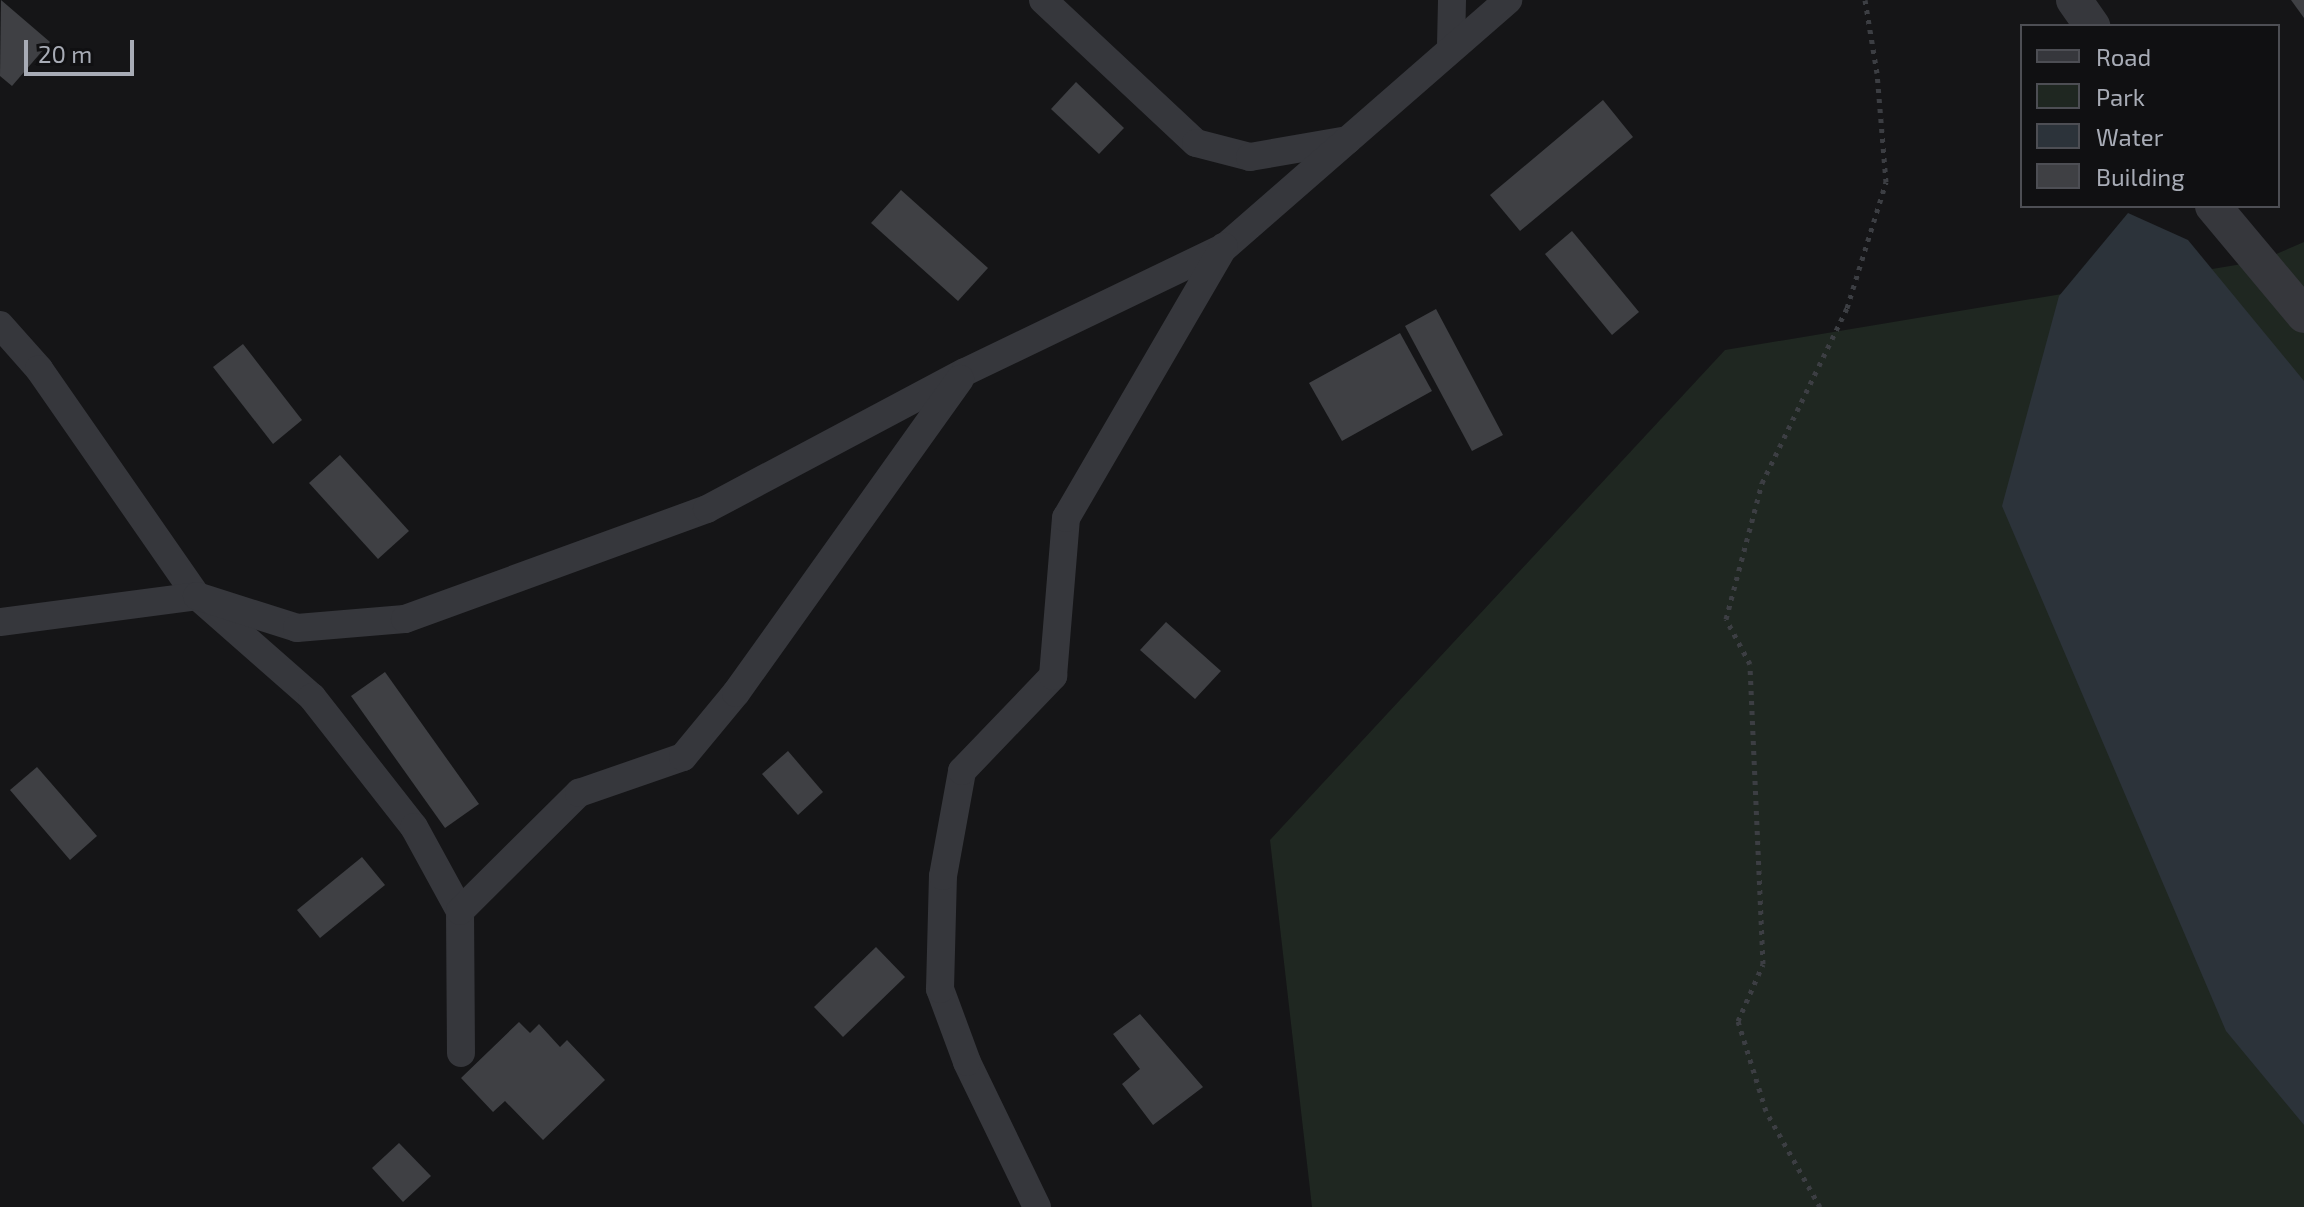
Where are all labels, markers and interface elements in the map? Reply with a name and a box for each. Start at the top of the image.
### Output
scale bar [28,24,138,74]
legend [2020,24,2280,208]
text: 20 m [38,39,92,68]
text: Road [2096,42,2151,71]
text: Park [2096,82,2145,111]
text: Water [2096,122,2163,151]
text: Building [2096,162,2185,191]

